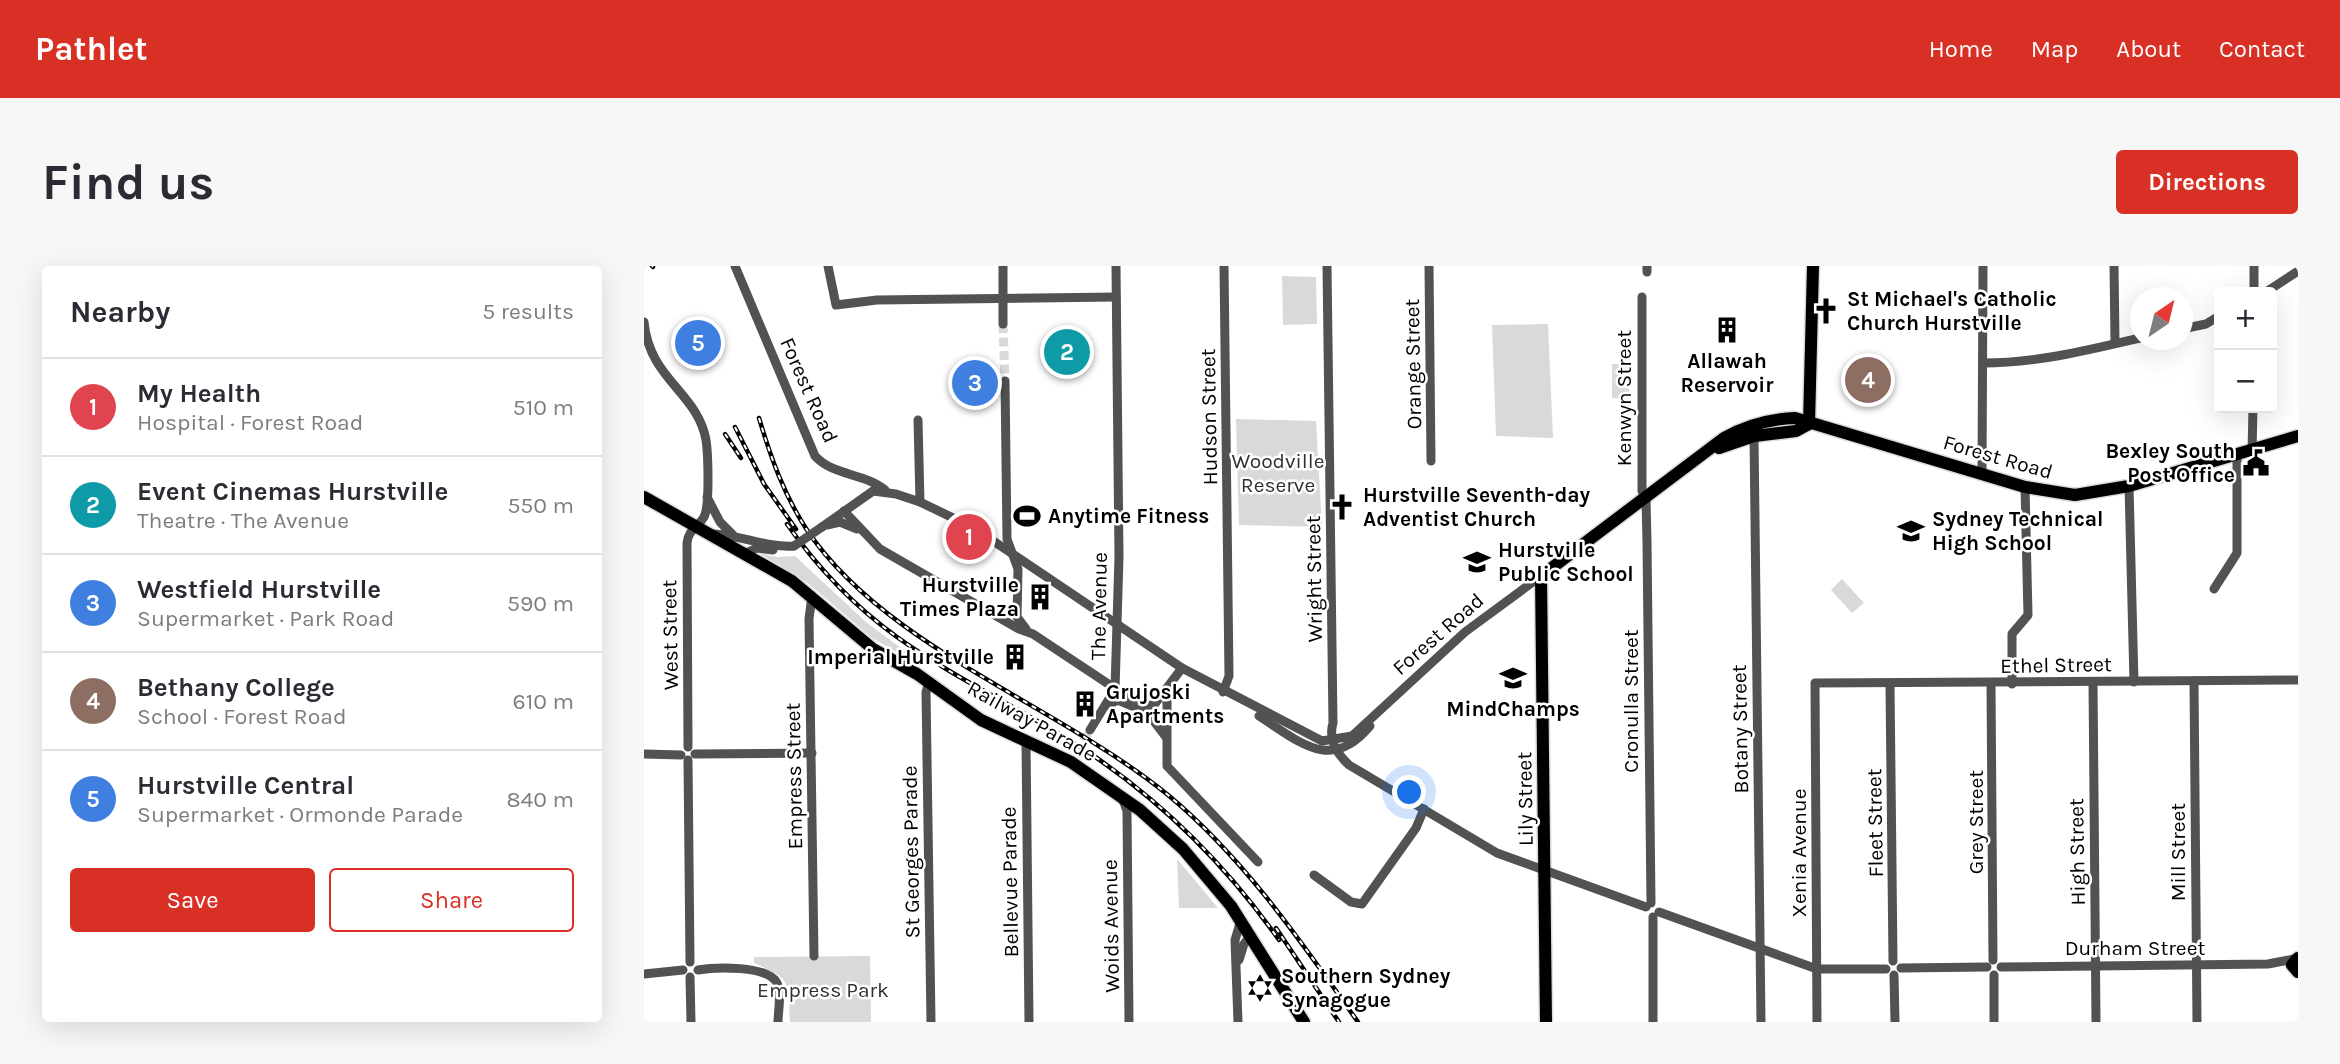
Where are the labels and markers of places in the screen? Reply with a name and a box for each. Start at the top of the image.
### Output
place label: St Michael's Catholic Church Hurstville [1847,287,2057,335]
church icon: St Michael's Catholic Church Hurstville [1811,296,1841,326]
building icon: Allawah Reservoir [1712,315,1742,345]
pin: 5 [675,317,721,369]
pin: 2 [1044,326,1090,378]
place label: Allawah Reservoir [1680,349,1774,397]
pin: 4 [1845,354,1891,406]
pin: 3 [952,357,998,409]
place label: Bexley South Post Office [2105,439,2235,487]
public building icon: Bexley South Post Office [2241,448,2271,478]
place label: Hurstville Seventh-day Adventist Church [1363,483,1591,531]
church icon: Hurstville Seventh-day Adventist Church [1327,492,1357,522]
sports icon: Anytime Fitness [1012,501,1042,531]
place label: Anytime Fitness [1048,504,1209,528]
place label: Sydney Technical High School [1932,507,2103,555]
pin: 1 [946,511,992,563]
school or university icon: Sydney Technical High School [1896,516,1926,546]
place label: Hurstville Public School [1498,538,1634,586]
school or university icon: Hurstville Public School [1462,547,1492,577]
place label: Hurstville Times Plaza [900,573,1019,621]
building icon: Hurstville Times Plaza [1025,582,1055,612]
building icon: Imperial Hurstville [1000,642,1030,672]
place label: Imperial Hurstville [807,645,994,669]
school or university icon: MindChamps [1498,663,1528,693]
place label: Grujoski Apartments [1106,680,1224,728]
building icon: Grujoski Apartments [1070,689,1100,719]
place label: MindChamps [1446,697,1580,721]
place label: Southern Sydney Synagogue [1281,964,1451,1012]
synagogue icon: Southern Sydney Synagogue [1245,973,1275,1003]

